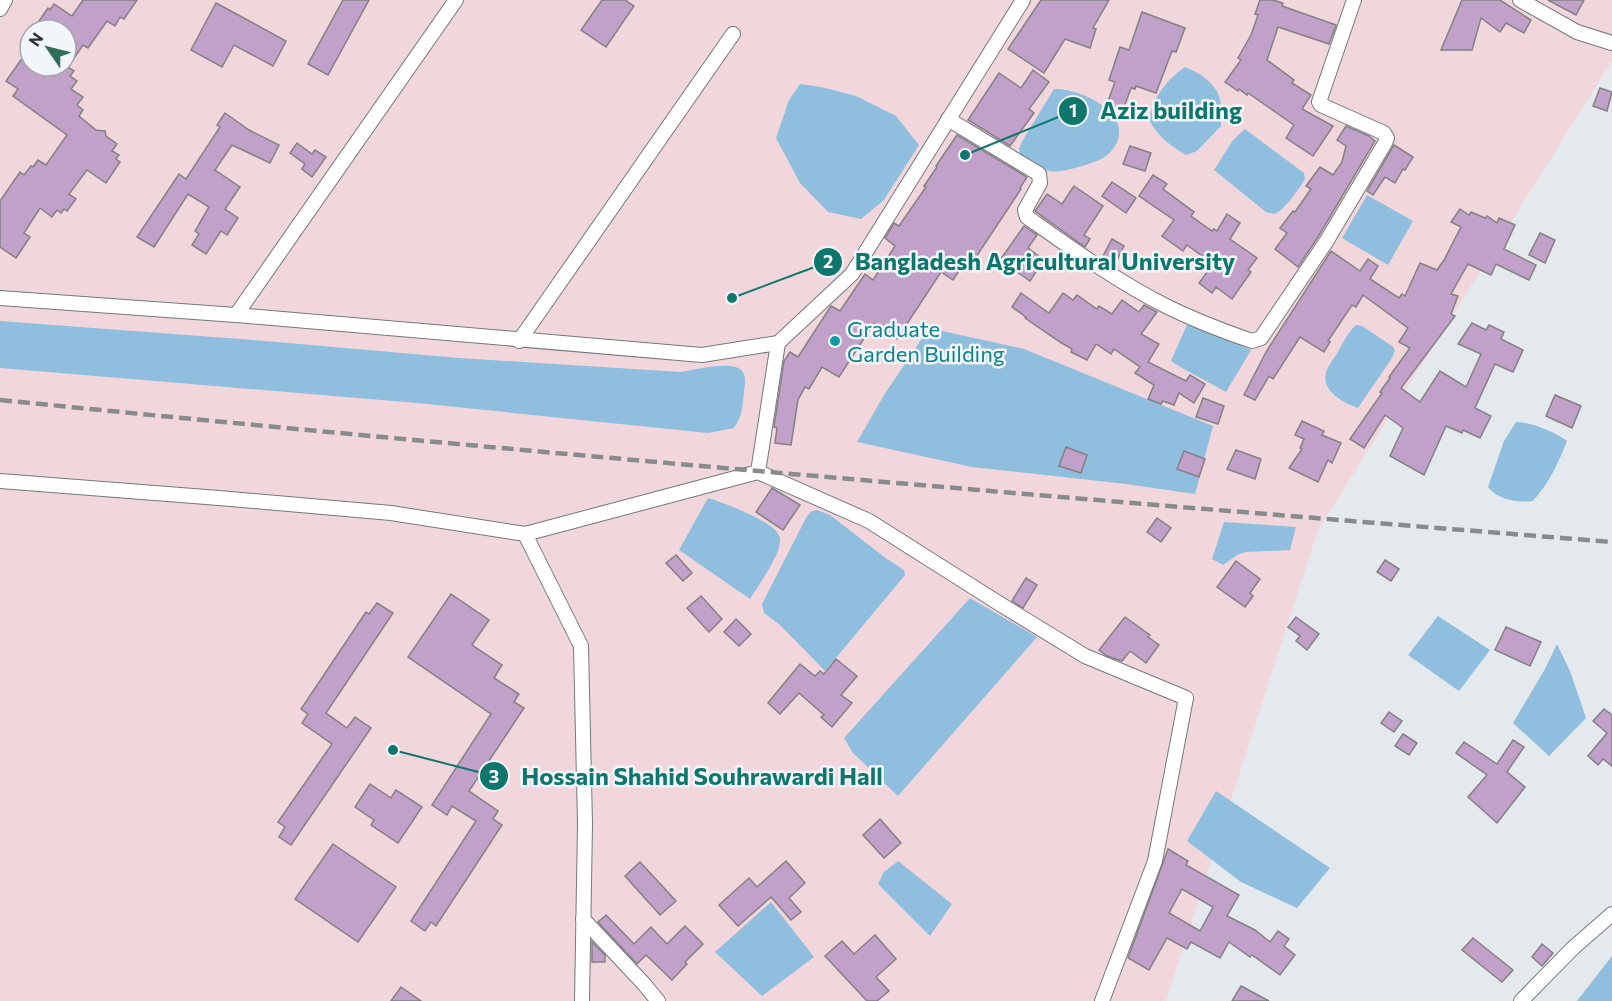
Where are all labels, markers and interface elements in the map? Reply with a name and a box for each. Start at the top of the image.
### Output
north arrow [18,18,78,78]
text: N [24,29,47,49]
callout: Aziz building [1058,90,1254,132]
text: Aziz building [1100,95,1242,124]
text: 1 [1069,99,1077,121]
callout: Bangladesh Agricultural University [813,241,1247,283]
text: Bangladesh Agricultural University [855,246,1235,275]
text: 2 [823,250,833,272]
place label: Graduate Garden Building [847,315,1005,367]
marker: Graduate Garden Building [828,334,842,348]
callout: Hossain Shahid Souhrawardi Hall [479,755,894,797]
text: Hossain Shahid Souhrawardi Hall [521,761,883,790]
text: 3 [489,765,499,787]

